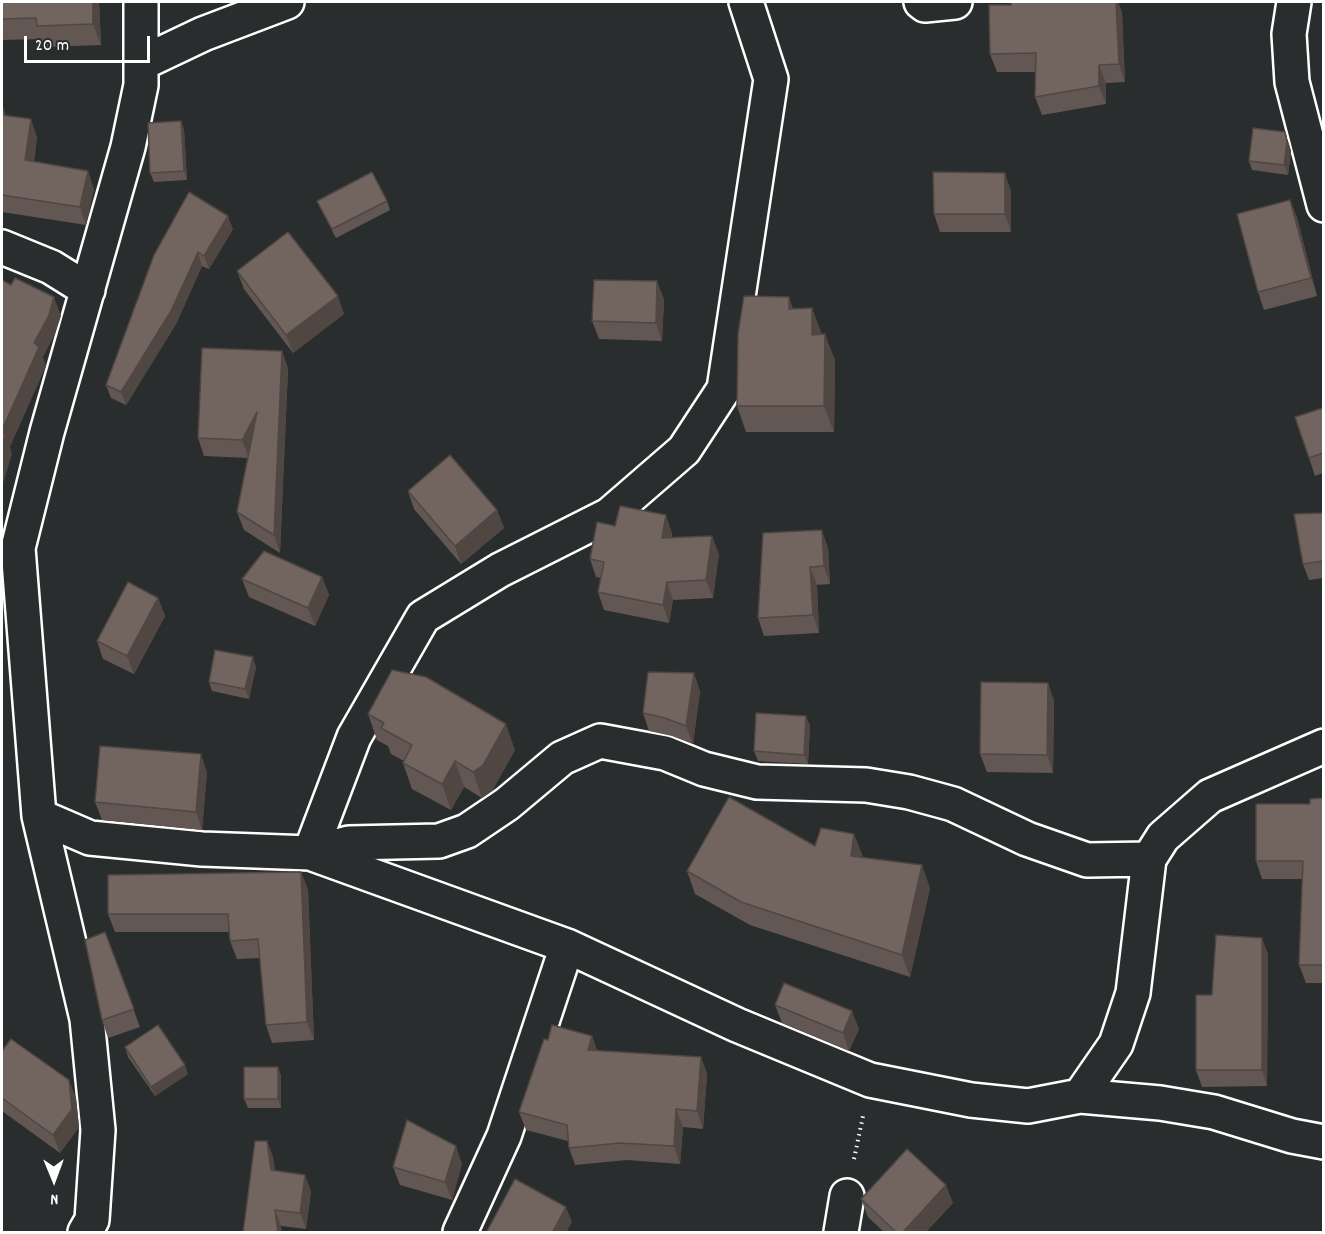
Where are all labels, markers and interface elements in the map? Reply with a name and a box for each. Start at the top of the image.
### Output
scale bar [27,24,153,62]
text: 20 m [35,34,69,59]
north arrow [24,1150,84,1210]
text: N [50,1187,58,1210]

